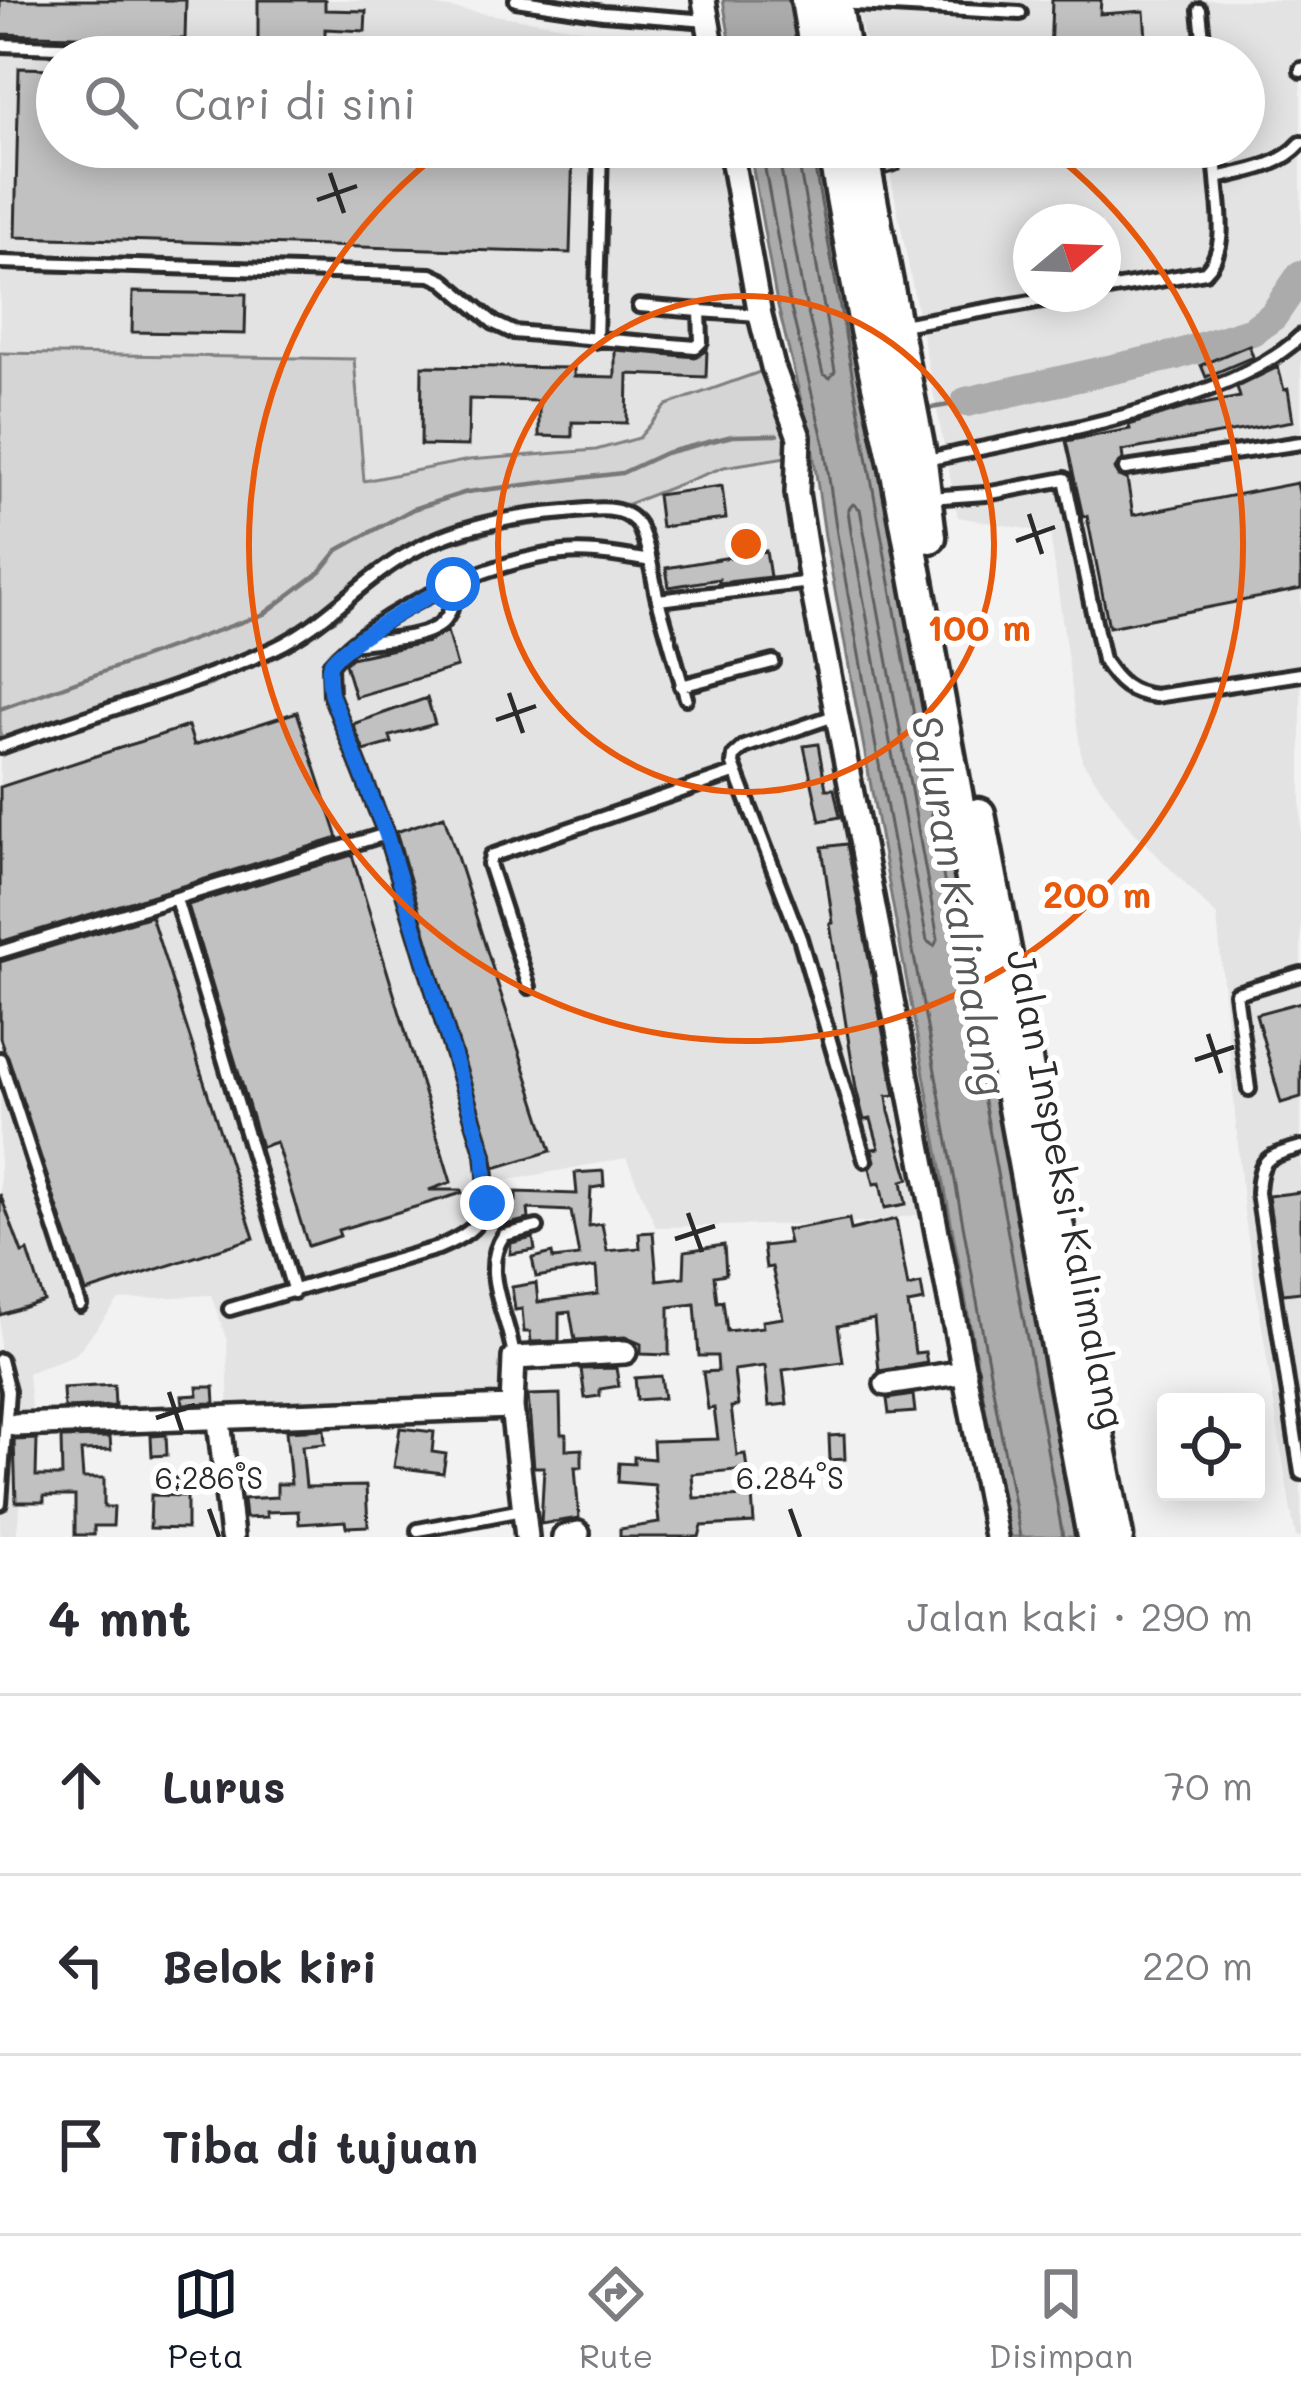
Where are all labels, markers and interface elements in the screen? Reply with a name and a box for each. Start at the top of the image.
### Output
search box [36,36,1265,168]
icon: search [78,69,144,135]
text: Cari di sini [174,73,416,131]
north arrow [1013,204,1121,312]
centre of rings [725,523,767,565]
route start [426,557,480,611]
text: 100 m [927,603,1031,650]
water label: Saluran Kalimalang [900,710,1022,1100]
text: 200 m [1043,870,1151,917]
street label: Jalan Inspeksi Kalimalang [996,945,1140,1433]
route end [460,1176,514,1230]
map controls [1157,1393,1265,1501]
button: locate [1157,1393,1265,1501]
text: 6.286°S [155,1457,263,1497]
text: 6.284°S [736,1457,844,1497]
text: 4 mnt [48,1582,191,1649]
text: Jalan kaki · 290 m [907,1590,1253,1641]
icon: ahead [48,1752,114,1818]
text: Lurus [162,1756,286,1814]
text: 70 m [1164,1759,1253,1810]
icon: left [48,1932,114,1998]
text: Belok kiri [162,1936,377,1994]
text: 220 m [1142,1939,1253,1990]
icon: arrive [48,2112,114,2178]
text: Tiba di tujuan [162,2116,478,2174]
tab: Peta [168,2261,243,2376]
tab: Rute [579,2261,653,2376]
tab: Disimpan [989,2261,1133,2376]

